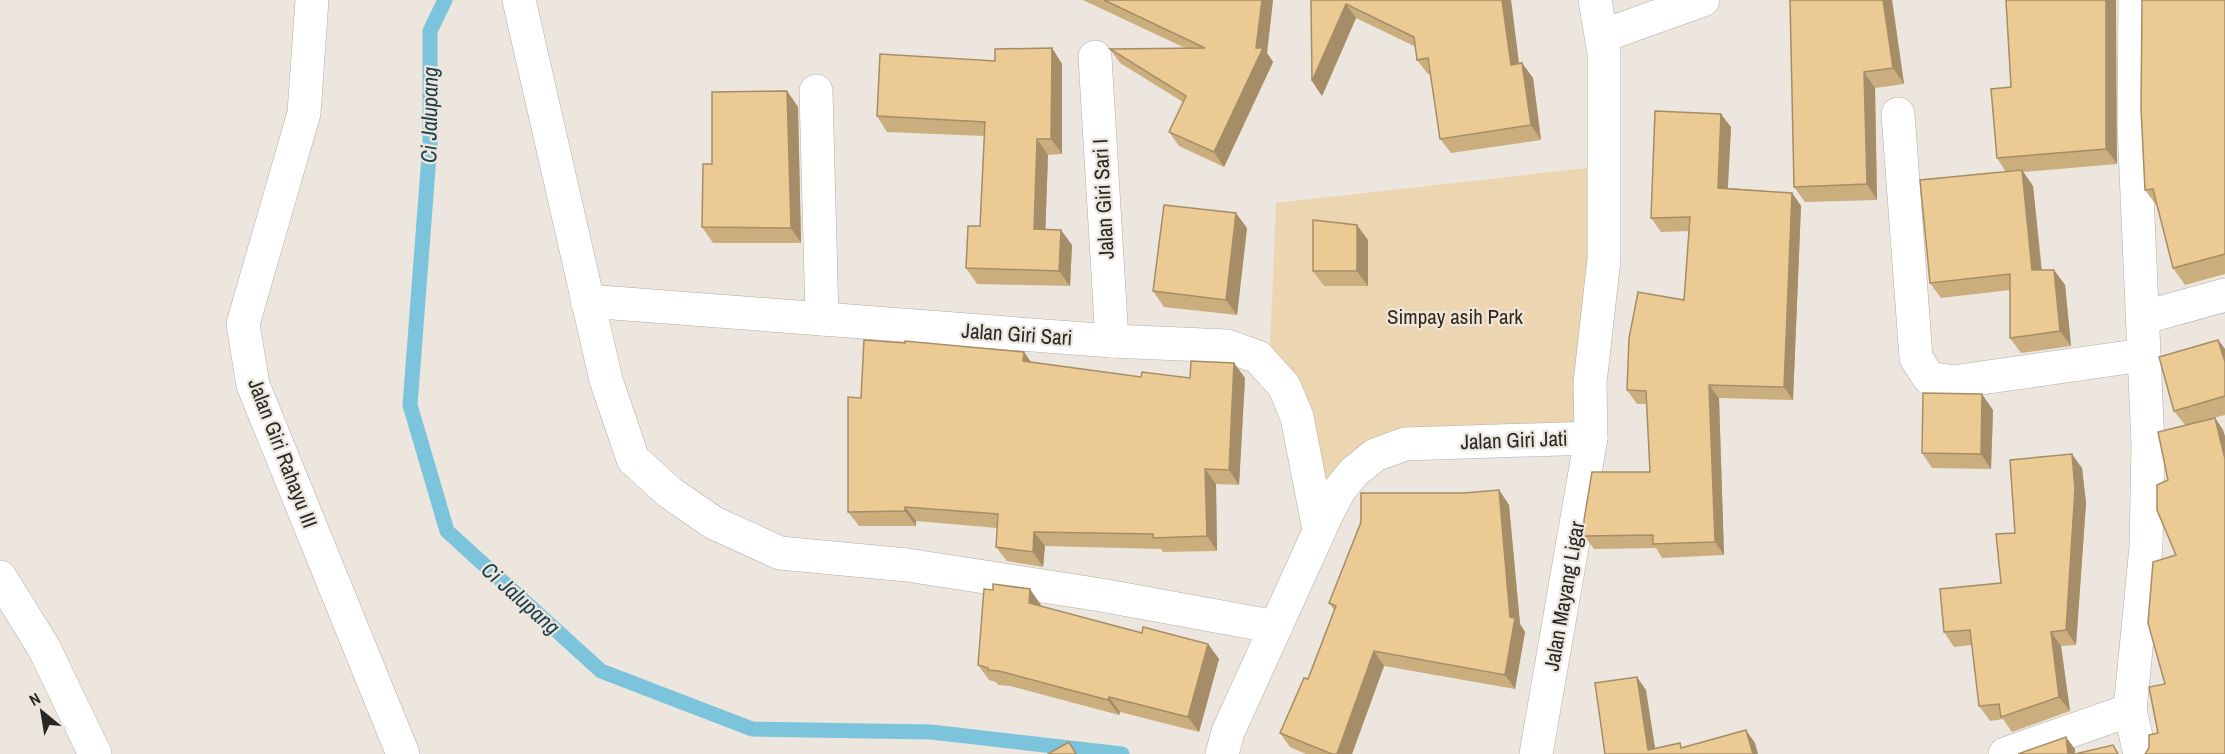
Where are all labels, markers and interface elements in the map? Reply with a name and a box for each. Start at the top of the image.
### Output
water label: Ci Jalupang [413,67,445,163]
street label: Jalan Giri Sari I [1085,138,1121,260]
park label: Simpay asih Park [1387,302,1523,331]
street label: Jalan Giri Sari [961,316,1073,352]
street label: Jalan Giri Rahayu III [241,374,325,532]
street label: Jalan Giri Jati [1460,424,1568,456]
street label: Jalan Mayang Ligar [1537,519,1591,673]
water label: Ci Jalupang [475,555,567,641]
north arrow [12,682,72,742]
text: N [25,687,44,711]

